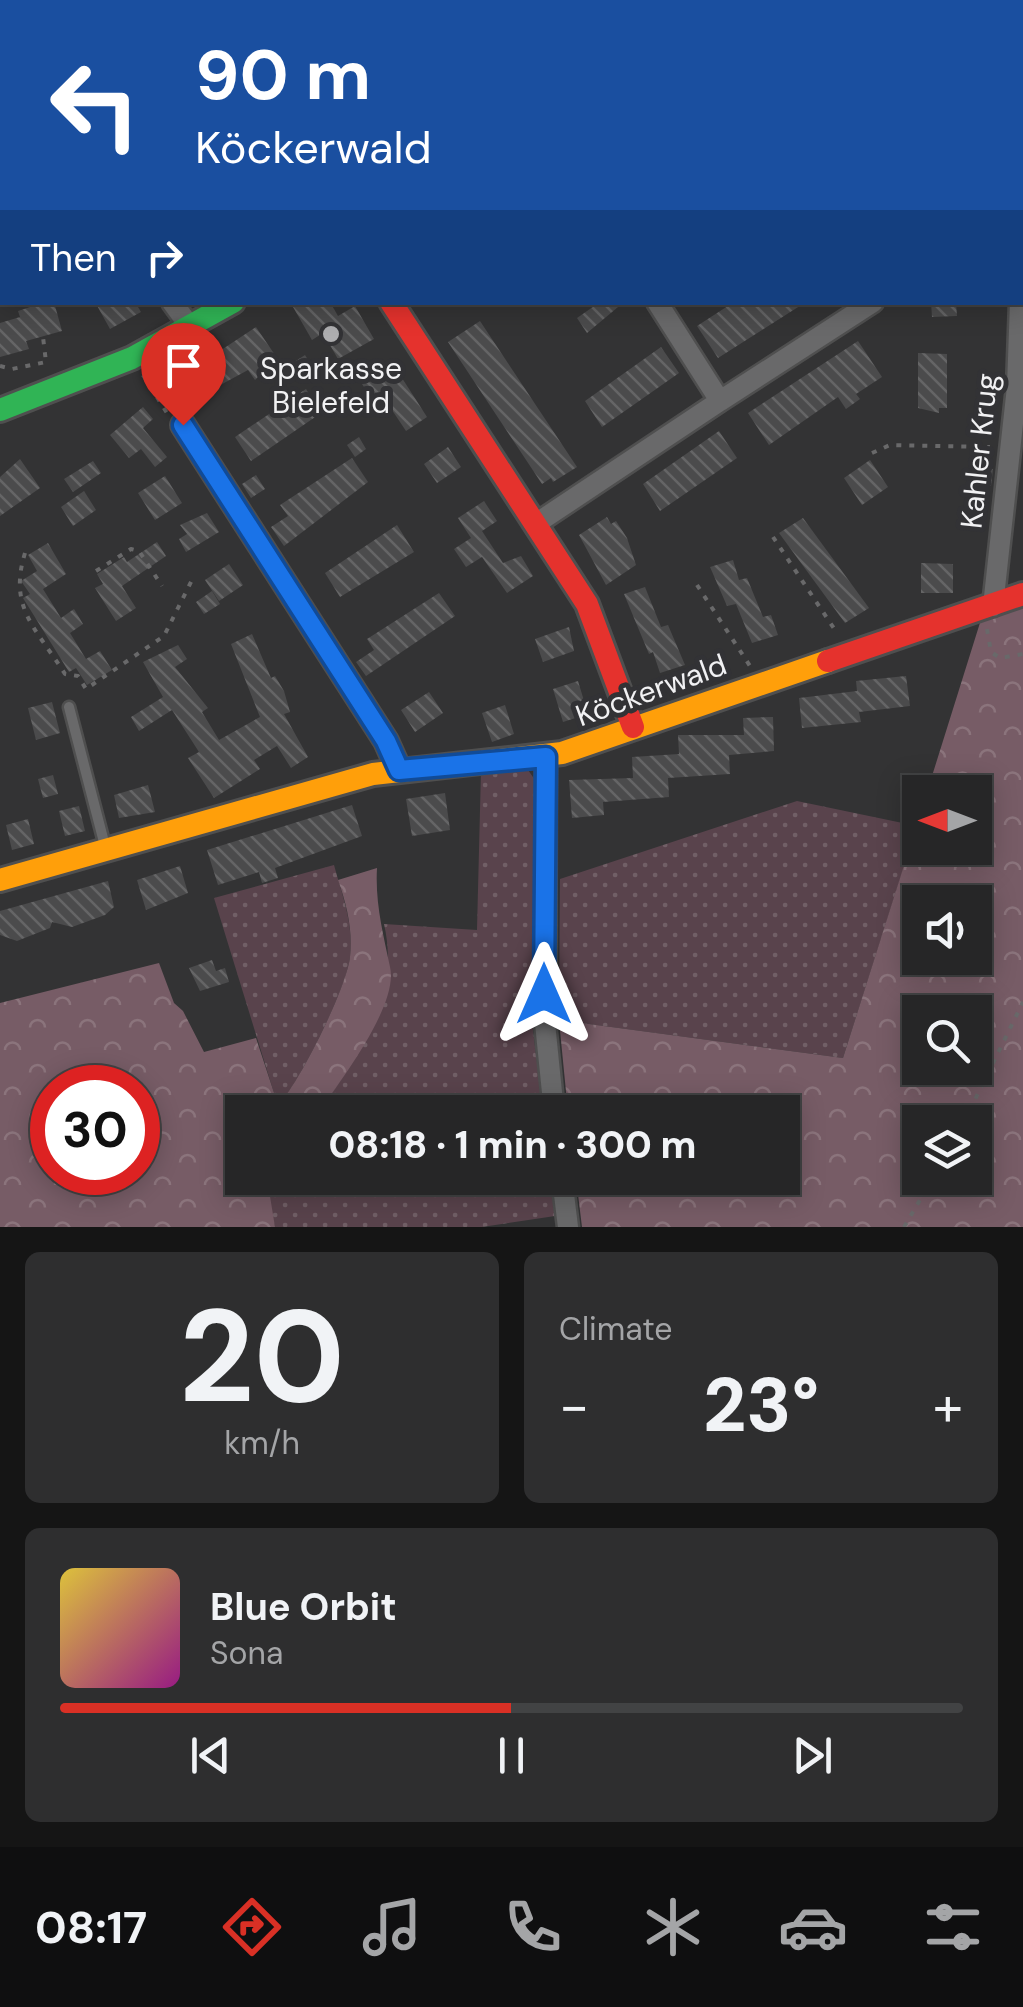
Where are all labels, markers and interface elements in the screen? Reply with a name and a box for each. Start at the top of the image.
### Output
text: 90 m [195,30,371,121]
icon: left [30,40,160,170]
text: Köckerwald [195,118,432,177]
icon: right [137,230,192,285]
text: Then [30,233,117,283]
pin [141,323,226,426]
marker: Sparkasse Bielefeld [320,323,342,345]
icon: arrive [156,338,211,393]
place label: Sparkasse Bielefeld [260,349,402,422]
street label: Kahler Krug [951,371,1007,531]
street label: Köckerwald [570,645,732,735]
north arrow [902,775,992,865]
map controls [902,775,992,1195]
button: sound [902,885,992,975]
position arrow [492,942,596,1046]
button: search [902,995,992,1085]
speed limit sign: 30 [30,1065,160,1195]
button: layers [902,1105,992,1195]
text: 08:18 · 1 min · 300 m [328,1120,697,1170]
text: 20 [179,1272,345,1441]
text: Climate [559,1308,673,1350]
text: 23° [703,1357,819,1454]
text: − [559,1370,589,1442]
text: + [933,1370,963,1442]
text: km/h [224,1422,300,1464]
text: Blue Orbit [210,1582,397,1632]
text: Sona [210,1632,283,1674]
icon: previous [183,1728,238,1783]
icon: pause [484,1728,539,1783]
icon: next [785,1728,840,1783]
icon: directions [217,1892,287,1962]
icon: music [357,1892,427,1962]
icon: phone [498,1892,568,1962]
icon: climate [638,1892,708,1962]
icon: car [778,1892,848,1962]
icon: filters [918,1892,988,1962]
text: 08:17 [35,1898,147,1957]

